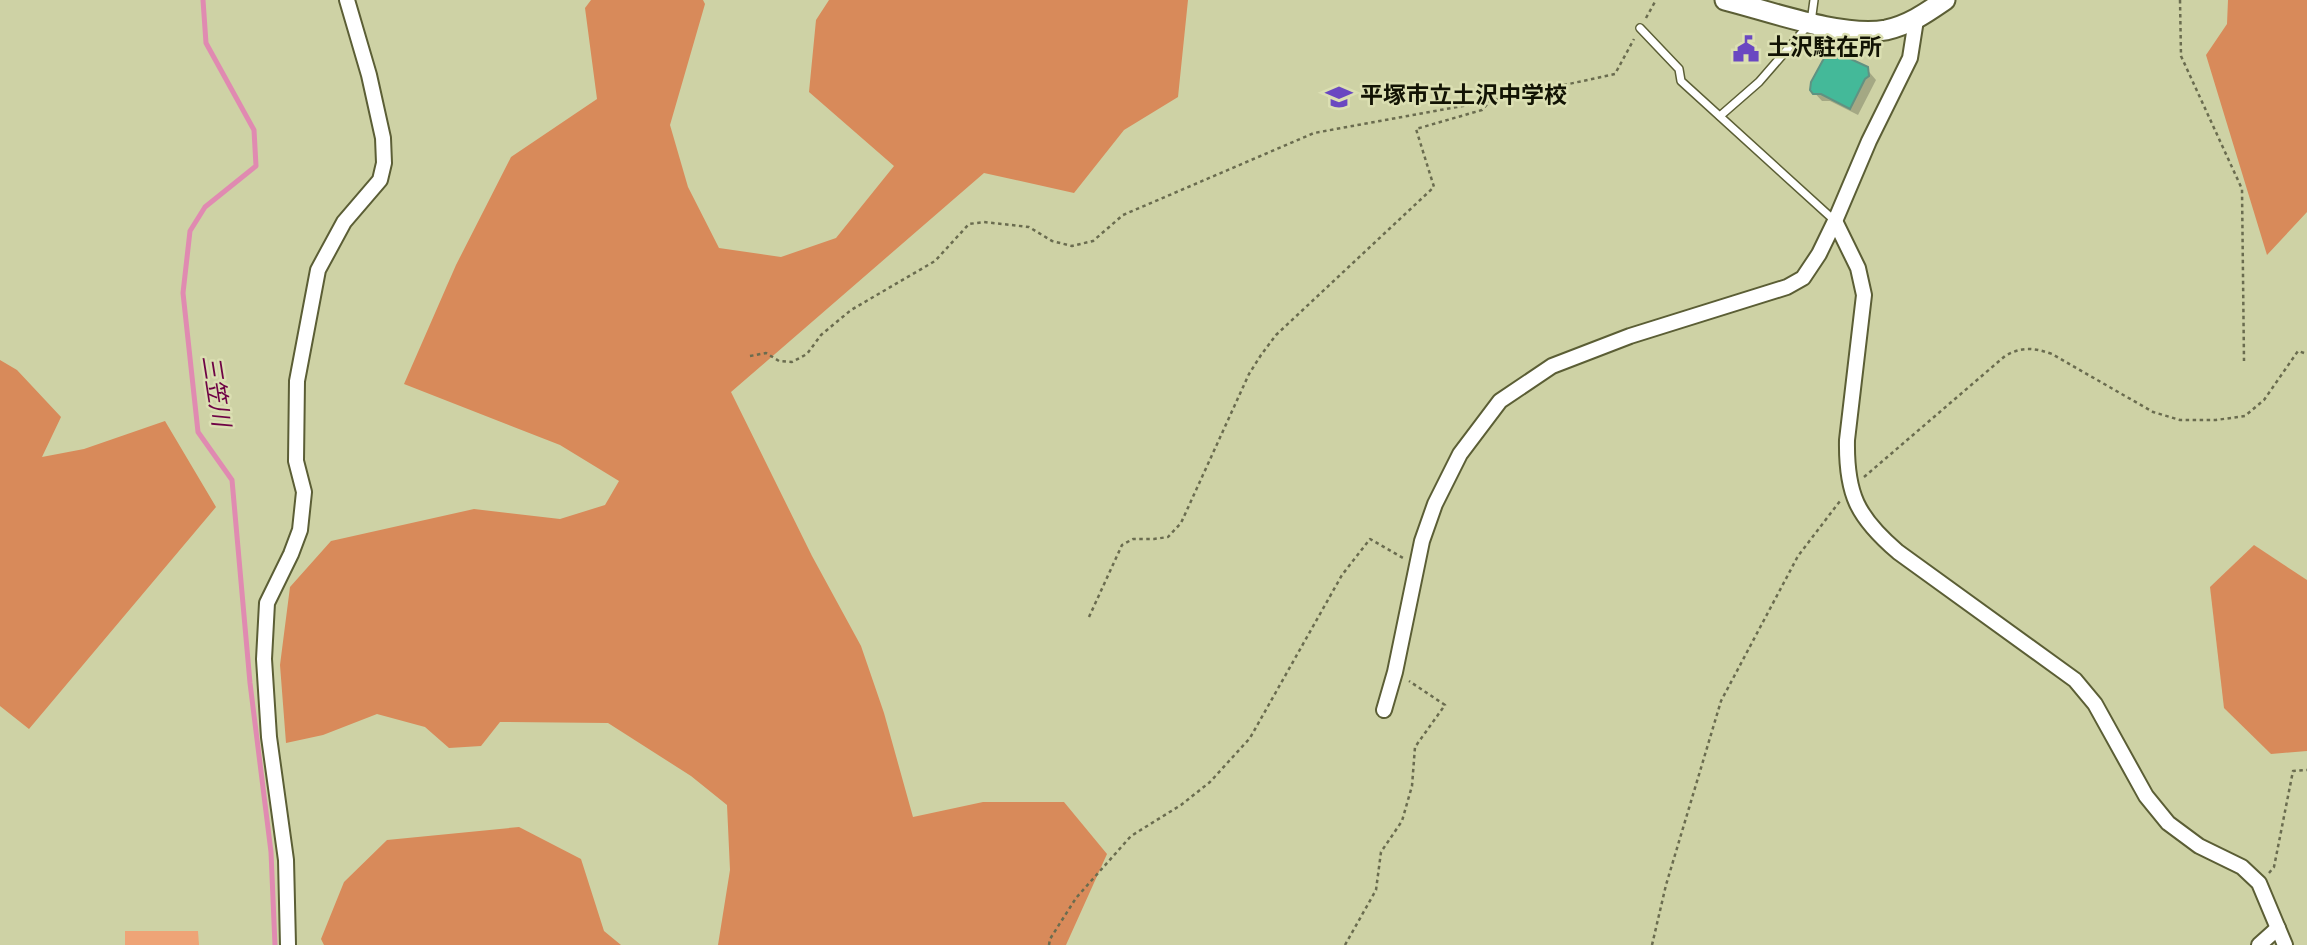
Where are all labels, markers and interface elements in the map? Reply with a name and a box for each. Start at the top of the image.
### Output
public building icon: 土沢駐在所 [1731,34,1761,64]
place label: 土沢駐在所 [1767,35,1882,64]
school or university icon: 平塚市立土沢中学校 [1324,82,1354,112]
place label: 平塚市立土沢中学校 [1360,83,1567,112]
water label: 三笠川 [194,353,235,432]

